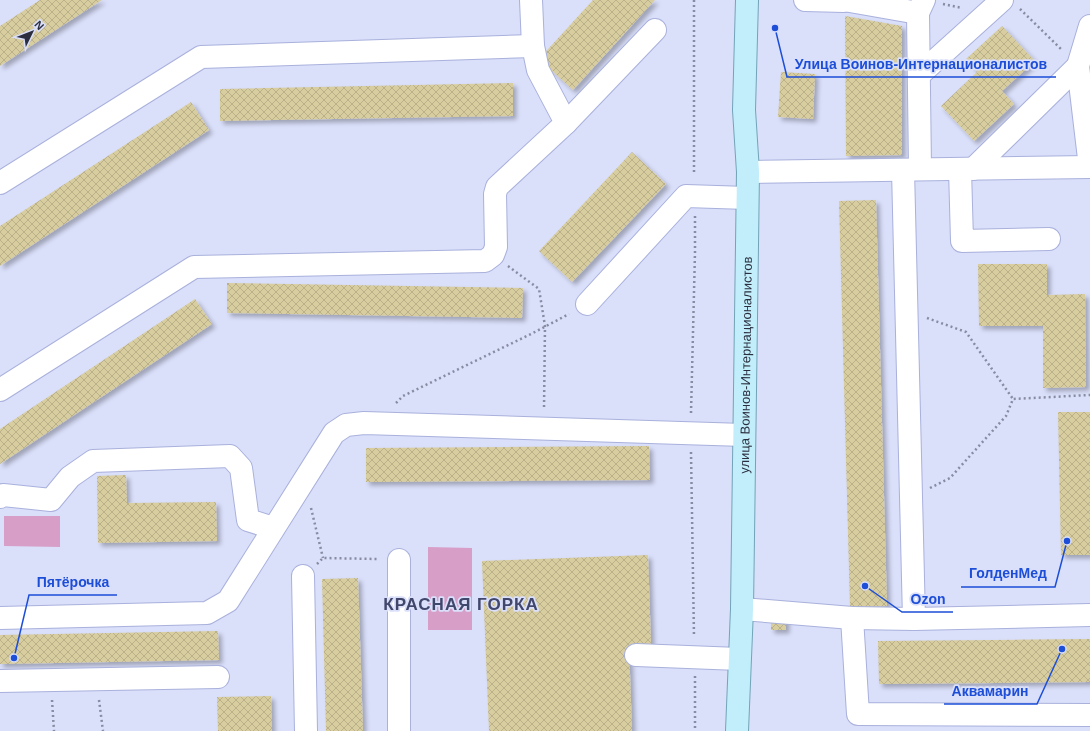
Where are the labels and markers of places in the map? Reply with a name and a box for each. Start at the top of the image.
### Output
callout: Улица Воинов-Интернационалистов [787,51,1056,77]
callout: ГолденМед [961,561,1055,587]
callout: Пятёрочка [29,569,117,595]
callout: Ozon [902,586,953,612]
callout: Аквамарин [944,678,1037,704]

